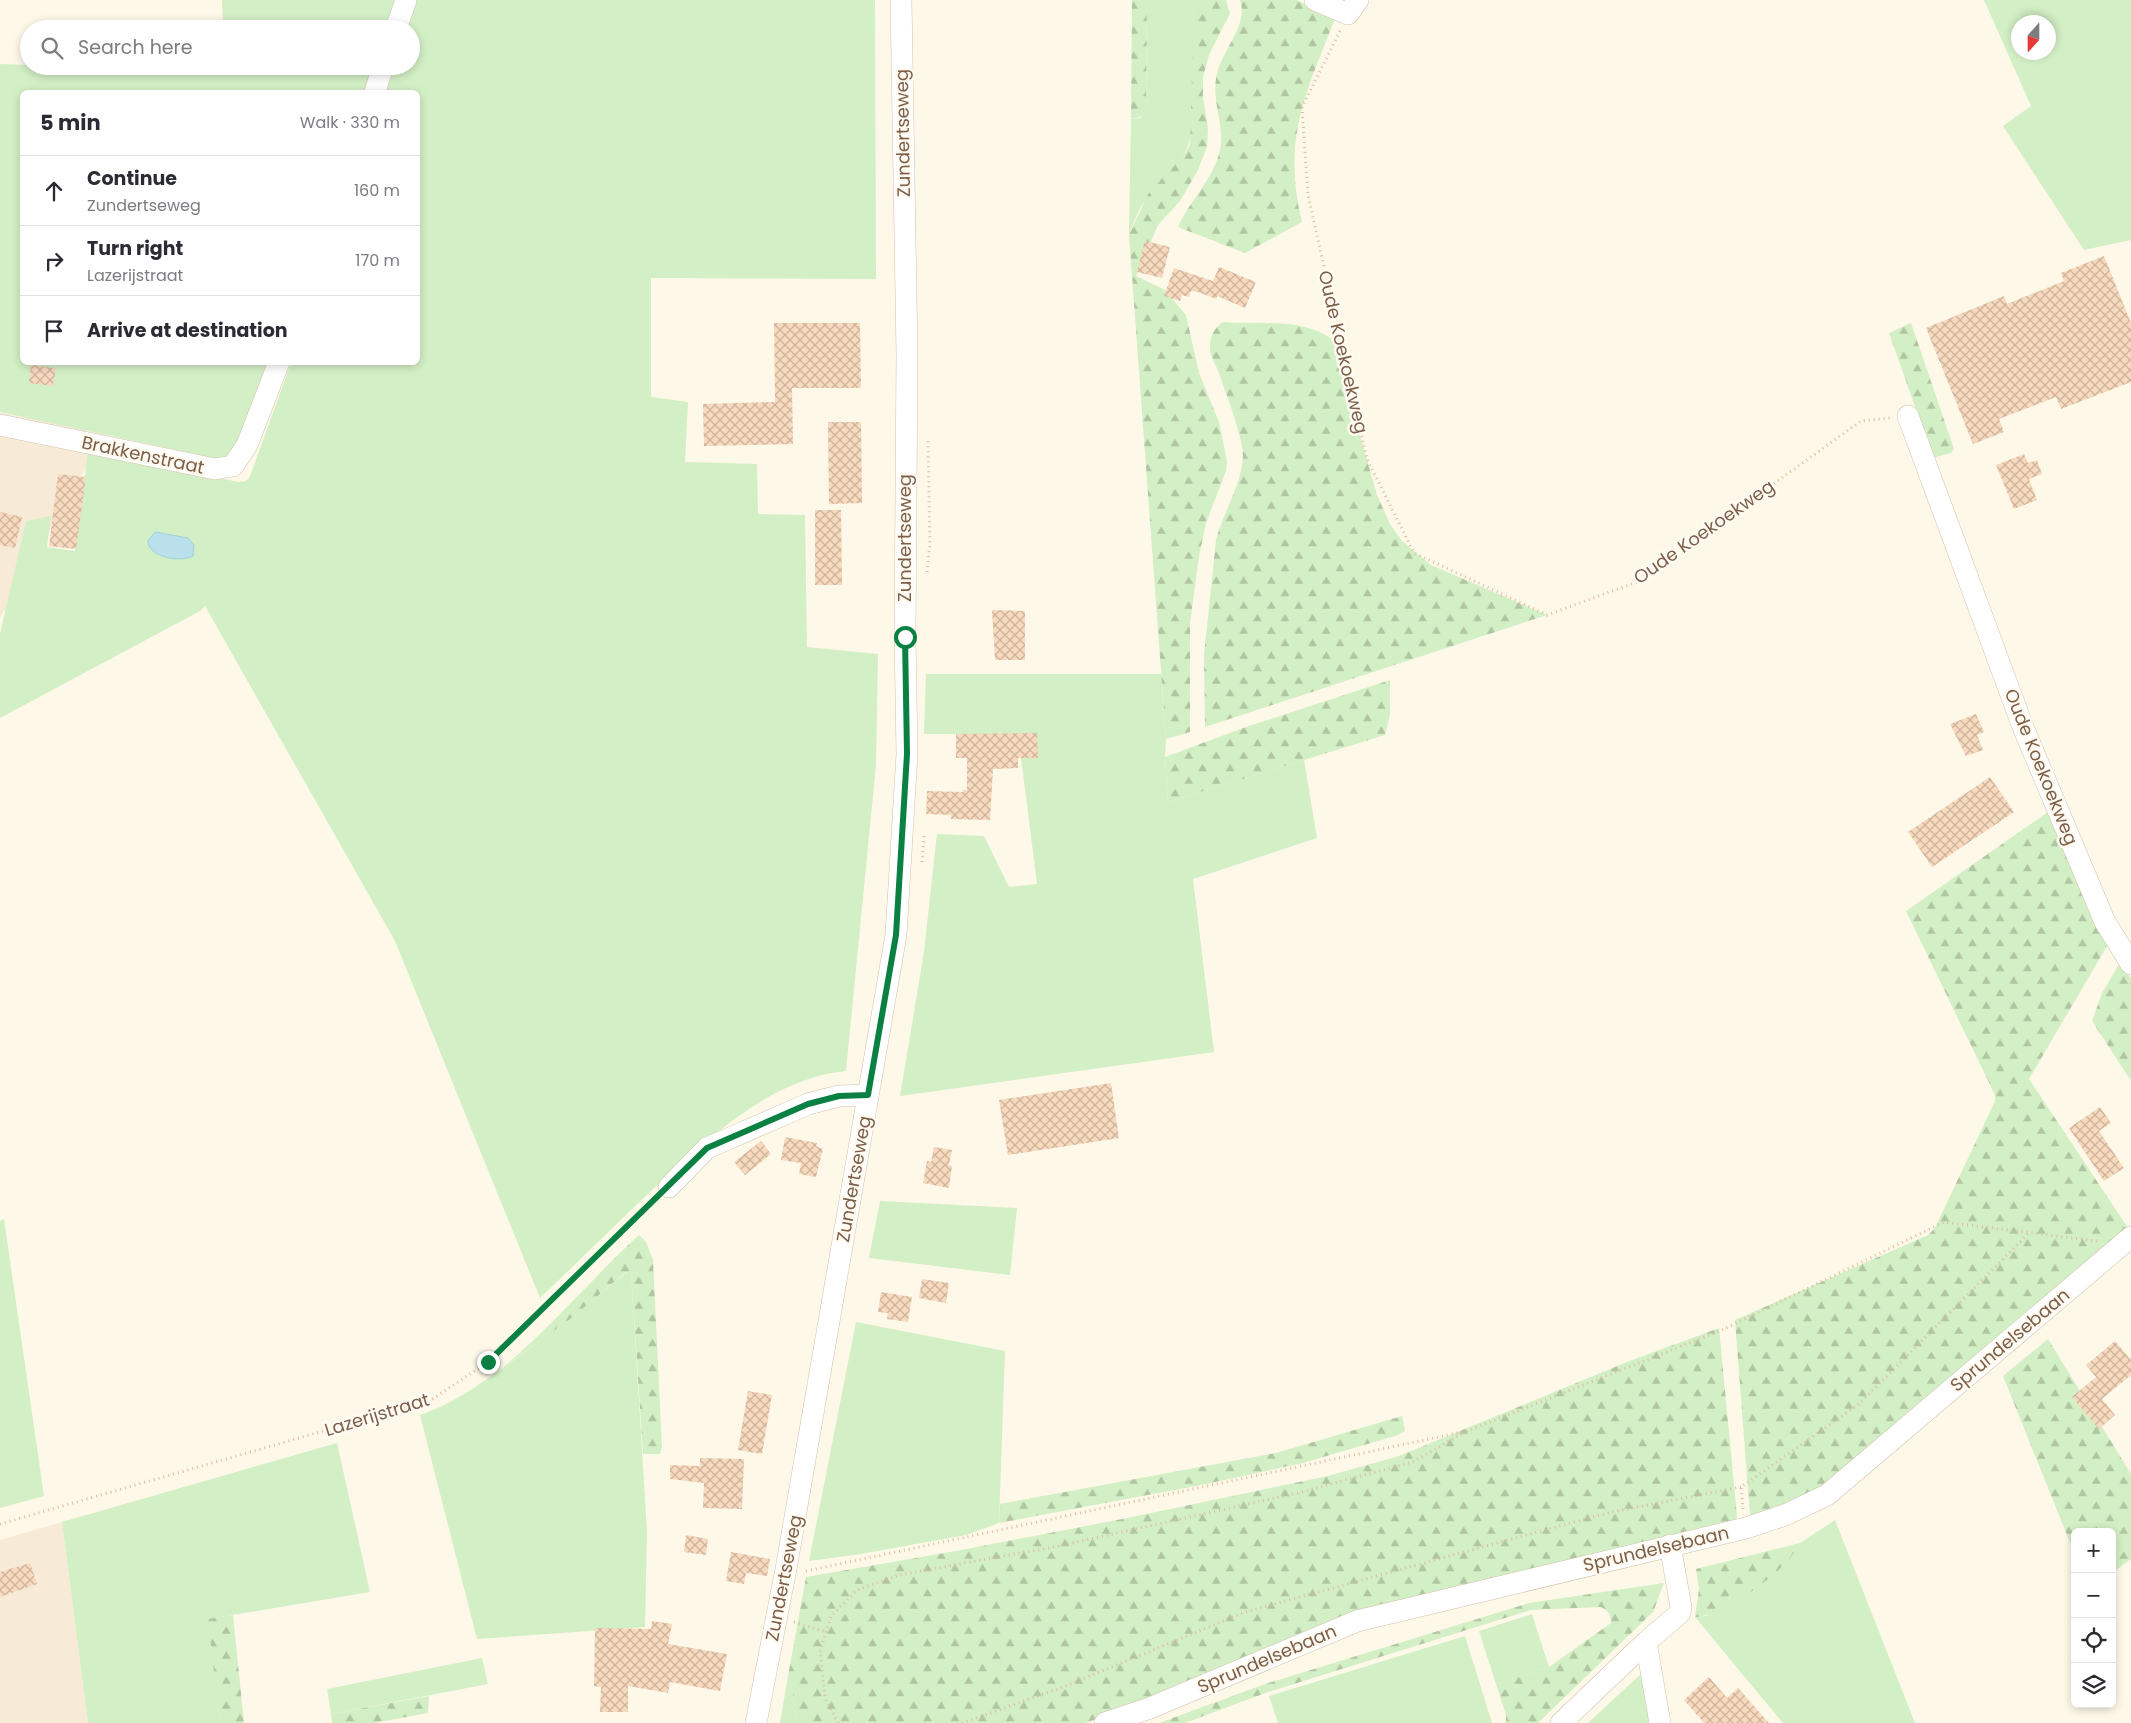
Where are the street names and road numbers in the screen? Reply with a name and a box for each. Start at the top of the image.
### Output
street label: Zundertseweg [889,69,916,197]
street label: Oude Koekoekweg [1313,268,1374,436]
street label: Brakkenstraat [80,429,207,480]
street label: Zundertseweg [892,474,917,602]
street label: Oude Koekoekweg [1628,474,1779,590]
street label: Oude Koekoekweg [1999,685,2084,849]
street label: Zundertseweg [830,1114,877,1244]
street label: Sprundelsebaan [1945,1282,2075,1397]
street label: Lazerijstraat [321,1387,432,1442]
street label: Zundertseweg [759,1513,808,1643]
street label: Sprundelsebaan [1581,1520,1731,1577]
street label: Sprundelsebaan [1193,1618,1340,1699]

